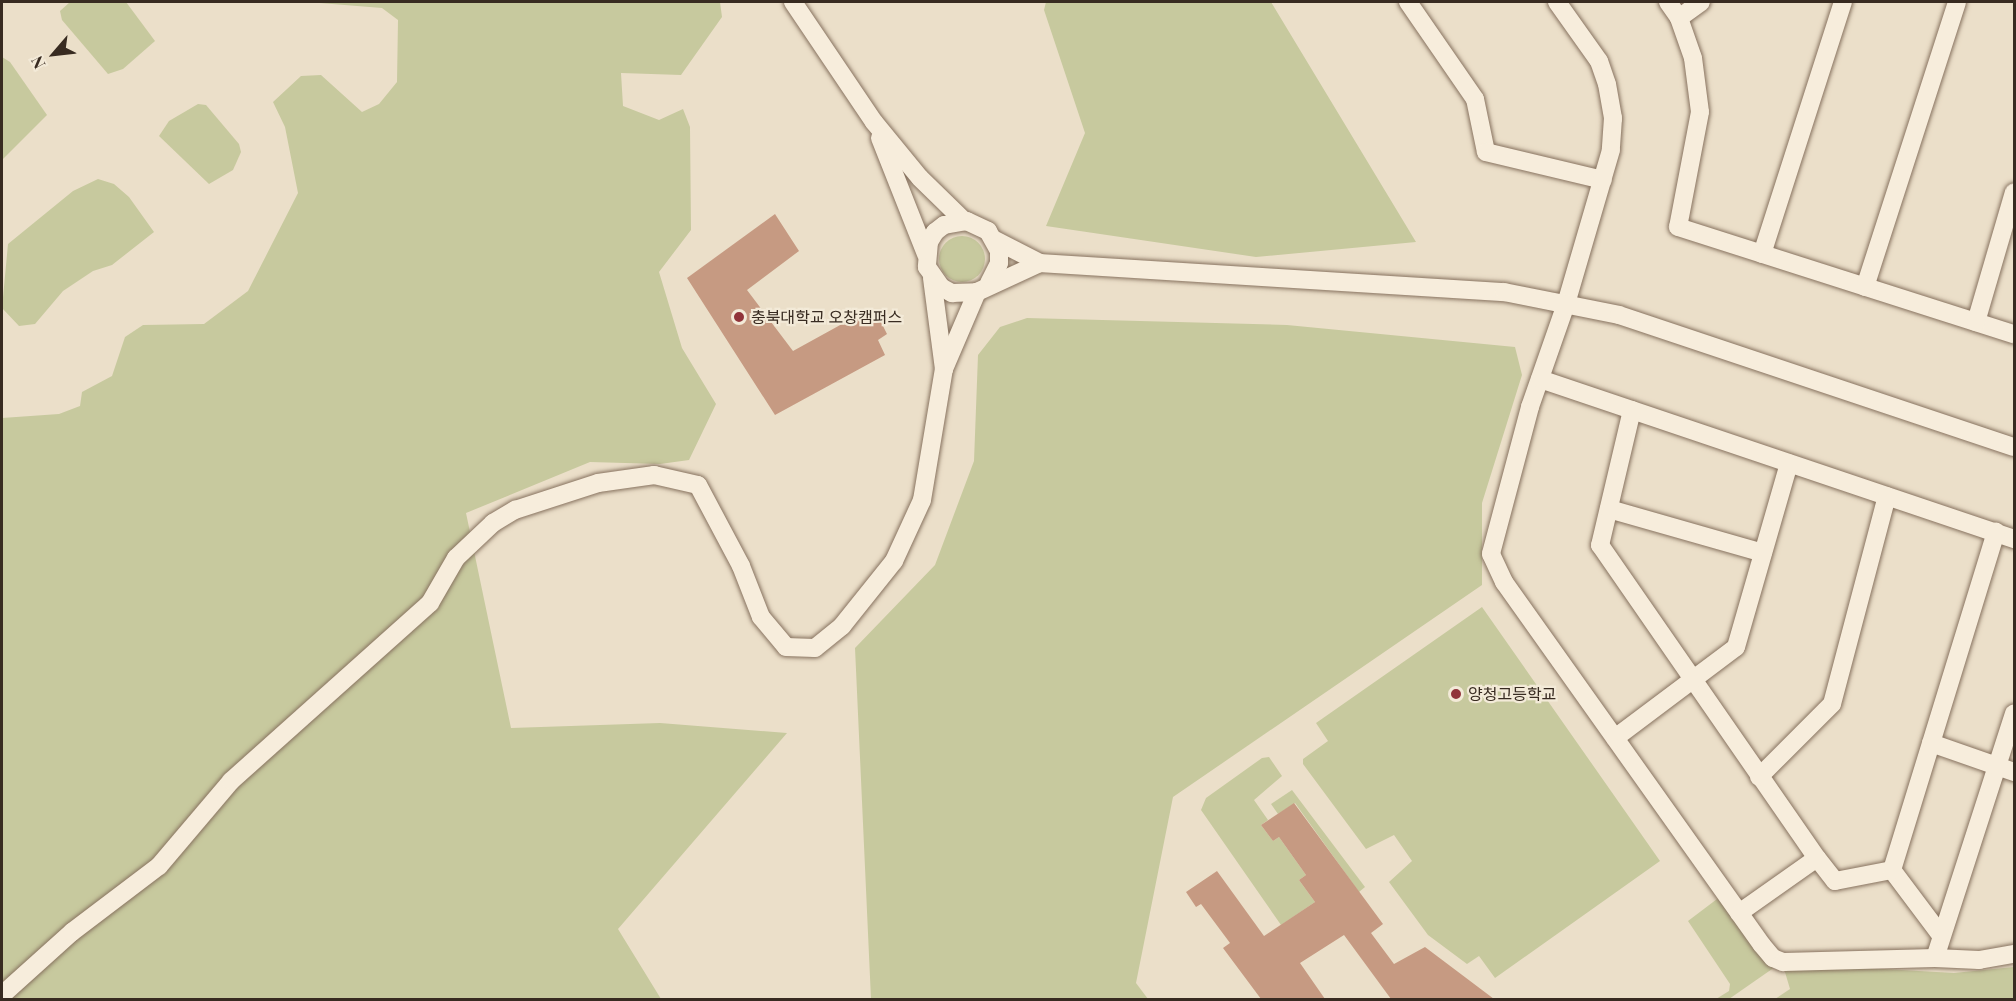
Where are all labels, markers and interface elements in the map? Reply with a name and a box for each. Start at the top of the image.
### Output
north arrow [24,24,84,84]
text: N [26,53,50,73]
place label: 충북대학교 오창캠퍼스 [751,307,902,327]
marker: 충북대학교 오창캠퍼스 [732,310,746,324]
place label: 양청고등학교 [1468,684,1556,704]
marker: 양청고등학교 [1449,687,1463,701]

